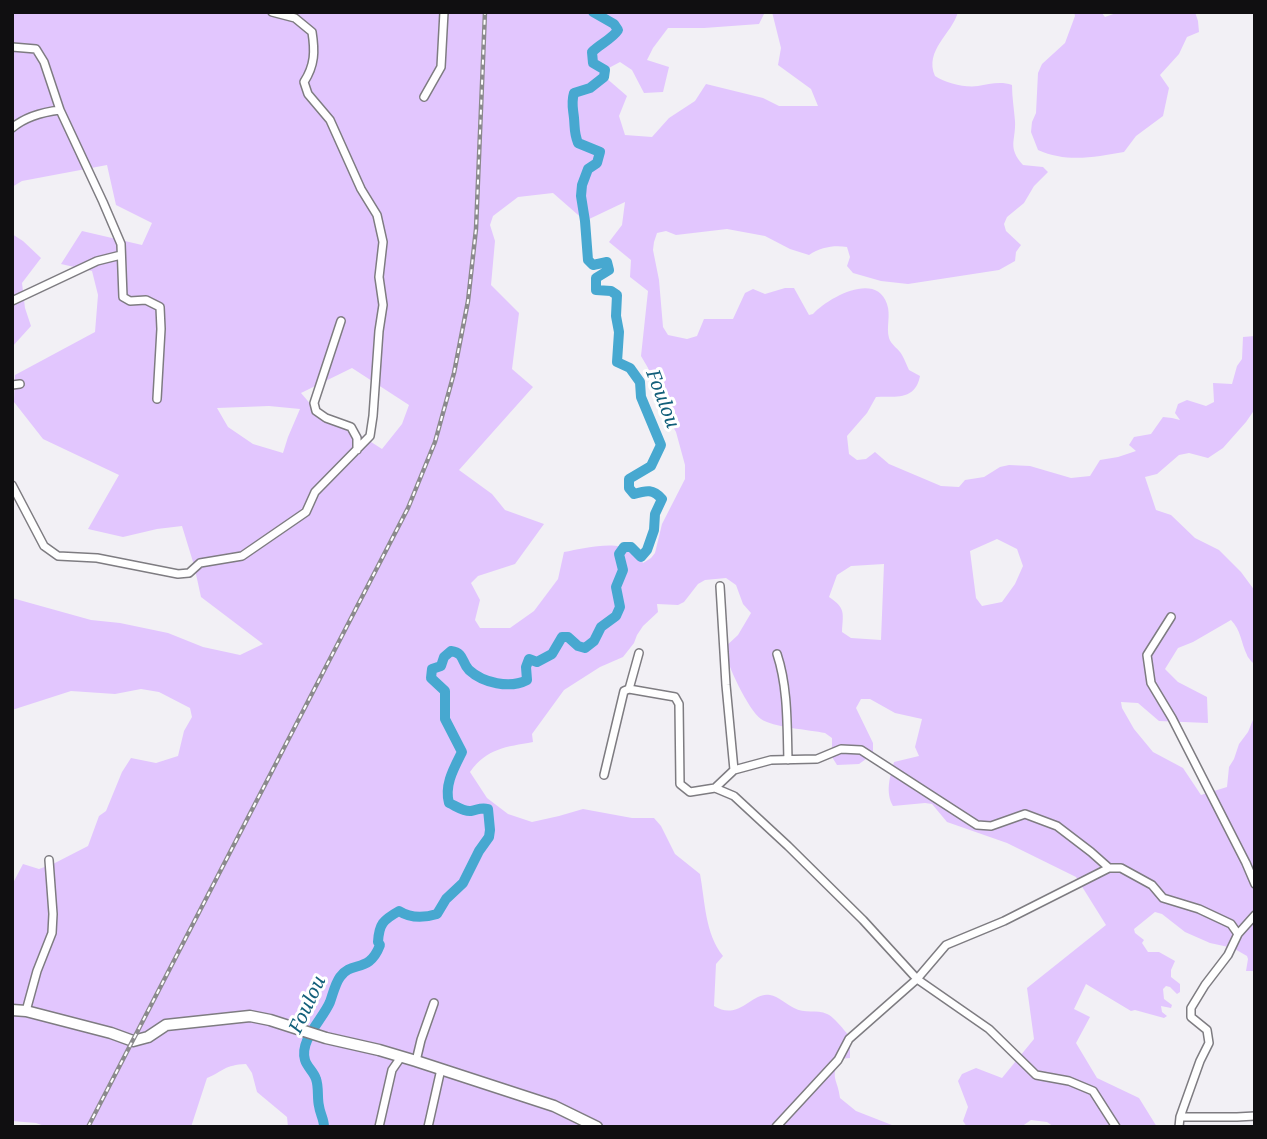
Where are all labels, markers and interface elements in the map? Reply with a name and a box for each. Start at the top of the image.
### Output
water label: Foulou [640,367,684,431]
water label: Foulou [285,973,331,1037]

